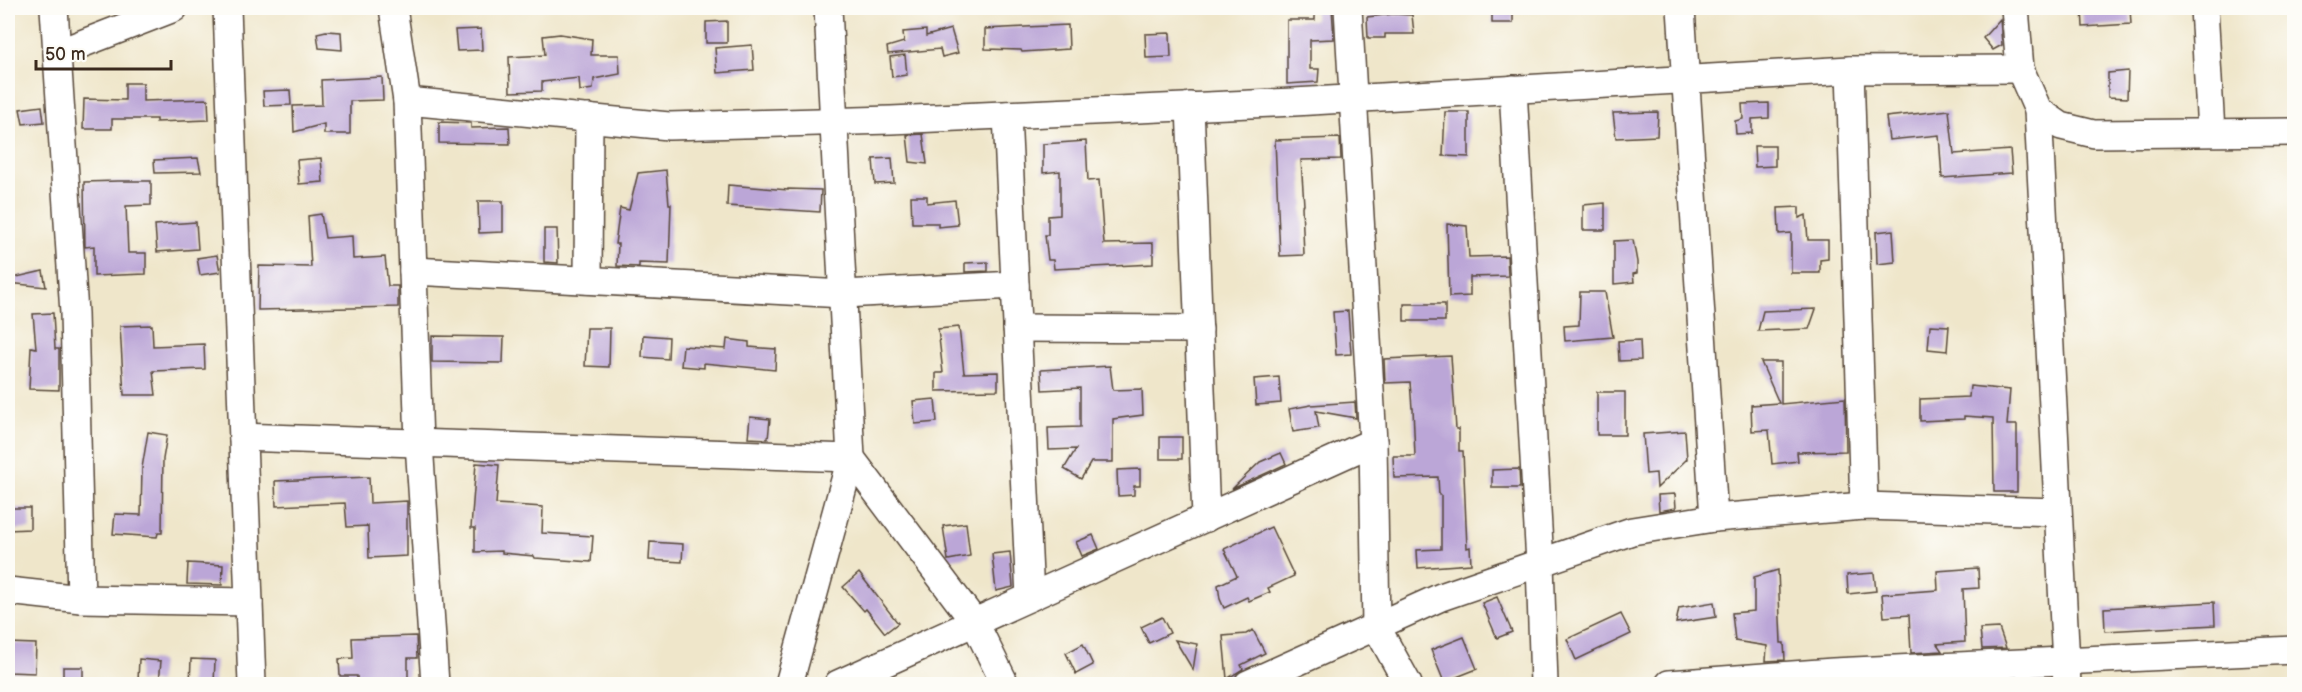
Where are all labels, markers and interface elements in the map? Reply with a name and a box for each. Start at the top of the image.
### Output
scale bar [36,33,171,71]
text: 50 m [45,44,86,65]

